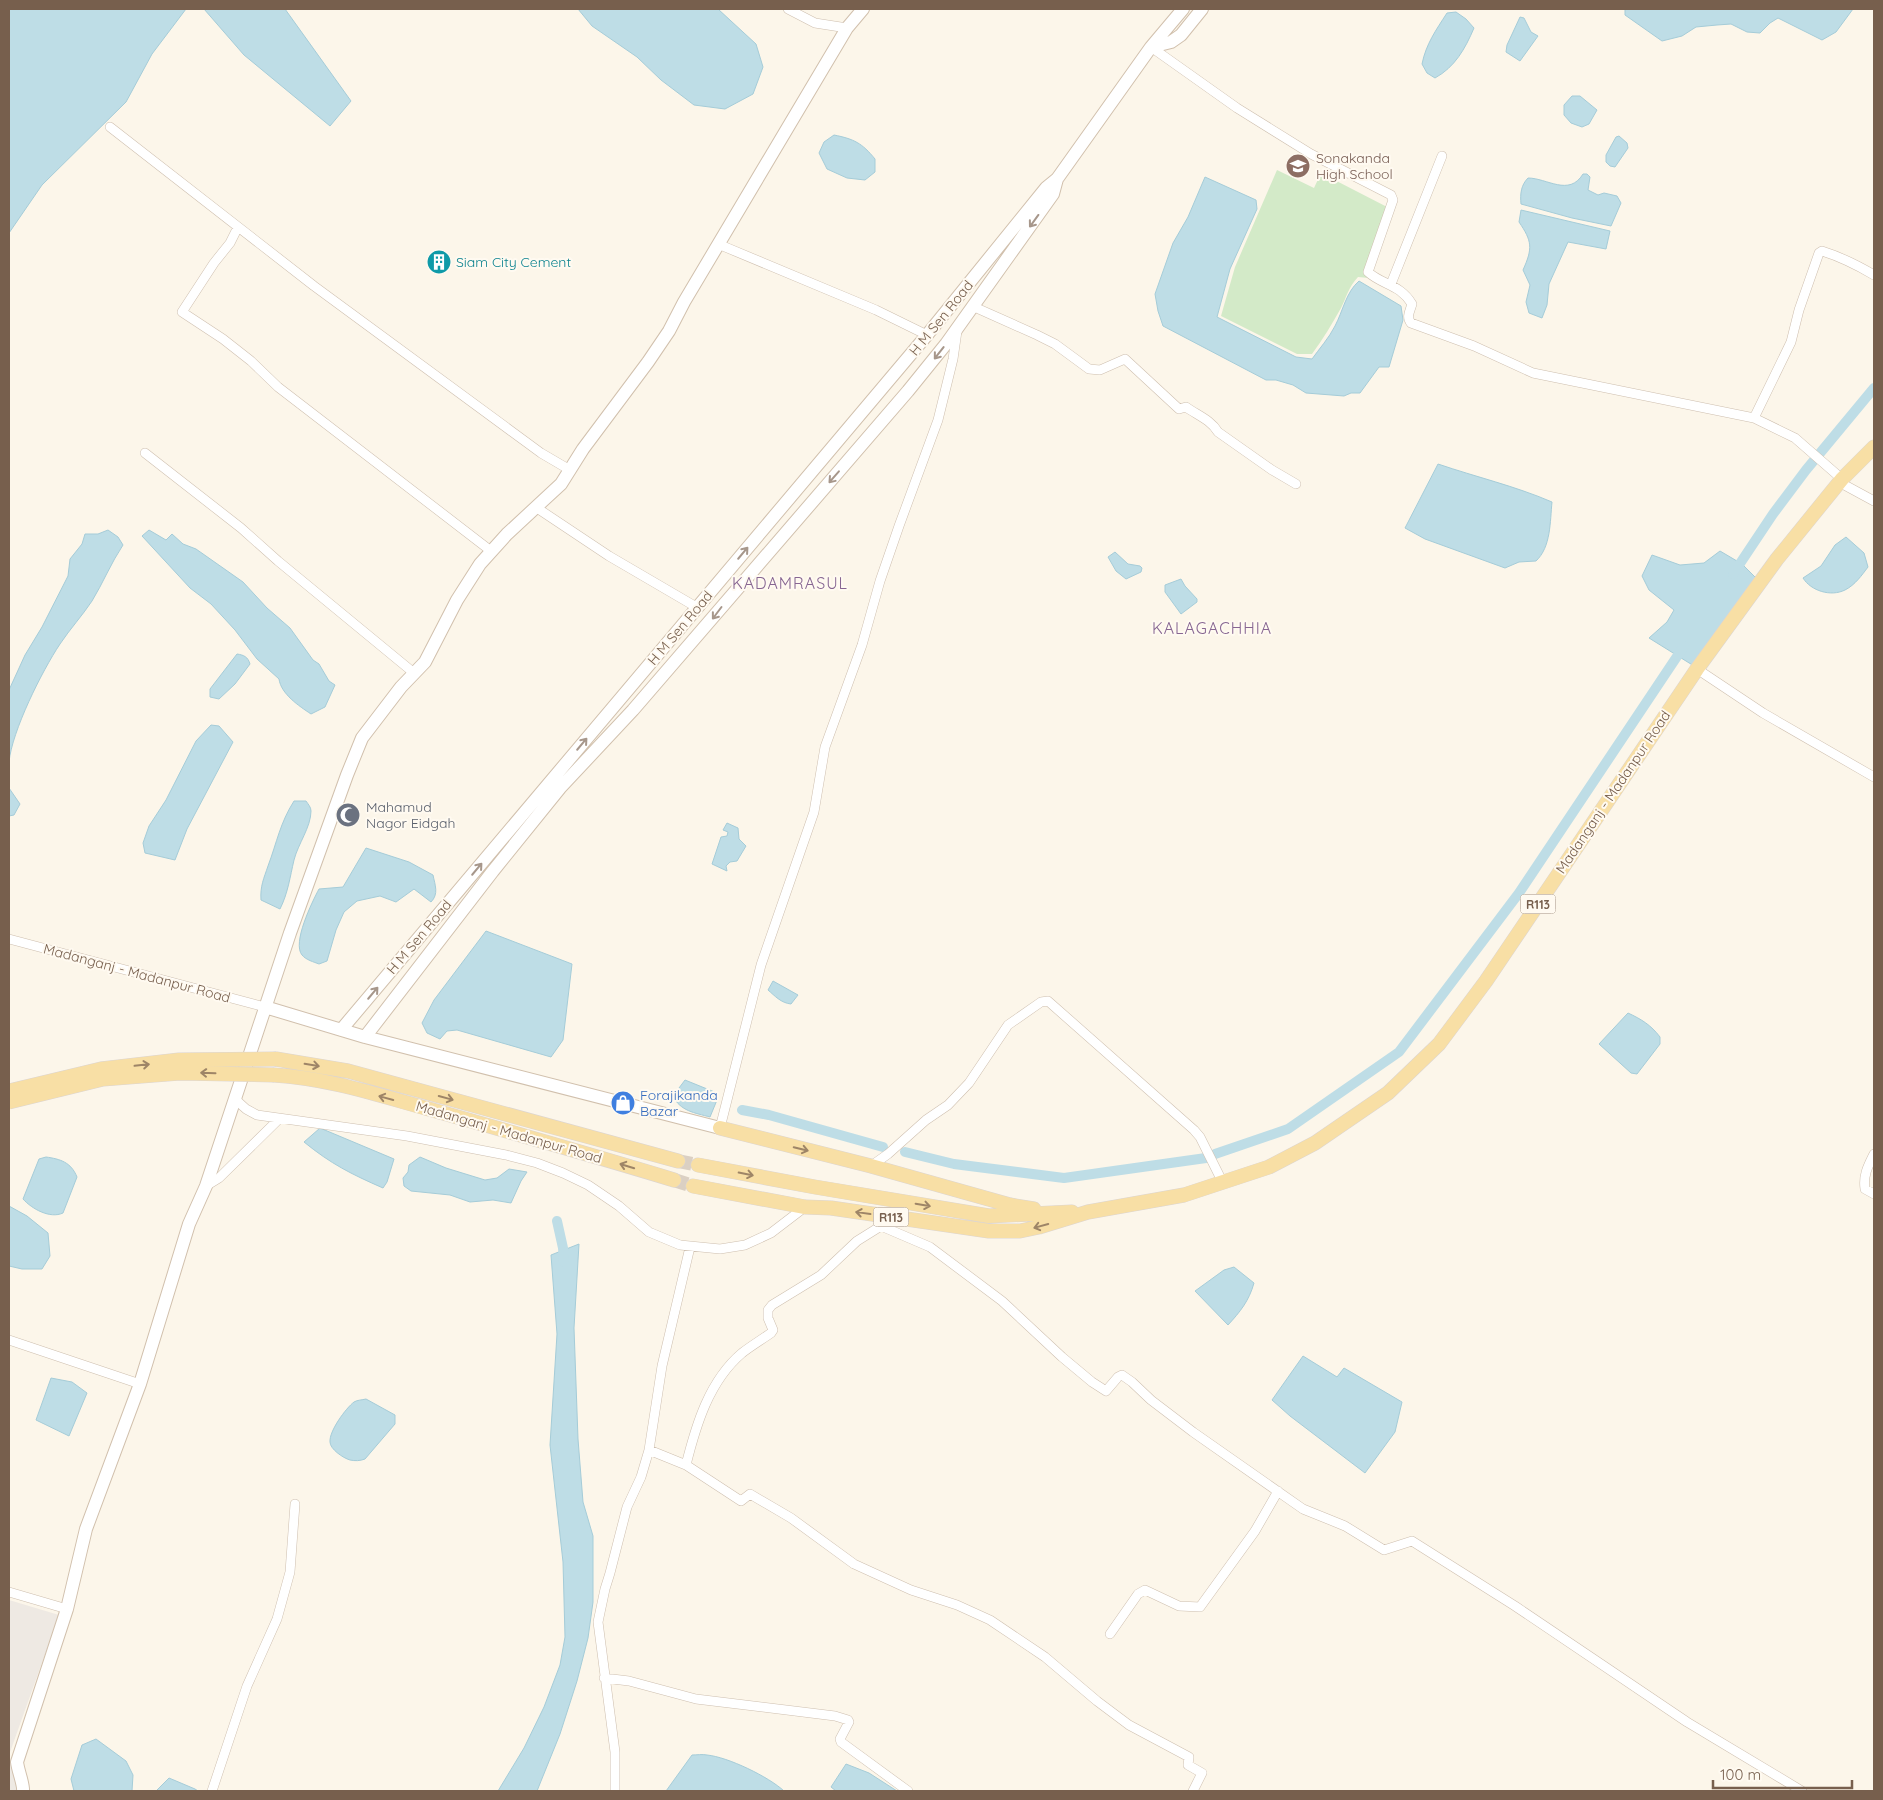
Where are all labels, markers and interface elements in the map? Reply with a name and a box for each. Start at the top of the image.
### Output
place label: Sonakanda High School [1316,149,1393,183]
school or university icon: Sonakanda High School [1285,153,1311,179]
one-way arrow [1029,214,1039,228]
building icon: Siam City Cement [426,249,452,275]
place label: Siam City Cement [456,253,571,271]
street label: H M Sen Road [905,277,977,359]
one-way arrow [933,346,944,359]
one-way arrow [829,470,840,483]
one-way arrow [737,547,748,560]
district label: KADAMRASUL [732,573,848,593]
street label: H M Sen Road [644,587,716,669]
one-way arrow [712,606,722,620]
district label: KALAGACHHIA [1152,618,1272,638]
street label: Madanganj - Madanpur Road [1552,707,1674,877]
one-way arrow [577,738,588,751]
place label: Mahamud Nagor Eidgah [366,798,455,832]
mosque icon: Mahamud Nagor Eidgah [335,802,361,828]
one-way arrow [472,862,483,875]
road number: R113 [1520,894,1556,914]
street label: H M Sen Road [383,896,455,978]
street label: Madanganj - Madanpur Road [42,939,232,1007]
one-way arrow [367,986,378,999]
one-way arrow [134,1060,150,1070]
one-way arrow [304,1060,320,1070]
one-way arrow [200,1069,216,1078]
place label: Forajikanda Bazar [640,1086,718,1120]
shop icon: Forajikanda Bazar [610,1090,636,1116]
one-way arrow [379,1092,395,1102]
one-way arrow [438,1094,454,1103]
street label: Madanganj - Madanpur Road [414,1097,604,1167]
one-way arrow [792,1144,808,1154]
one-way arrow [619,1160,635,1170]
one-way arrow [737,1170,753,1179]
one-way arrow [915,1201,931,1211]
one-way arrow [856,1207,872,1217]
road number: R113 [874,1208,908,1226]
one-way arrow [1034,1222,1050,1231]
scale bar [1713,1758,1852,1790]
text: 100 m [1720,1765,1761,1784]

